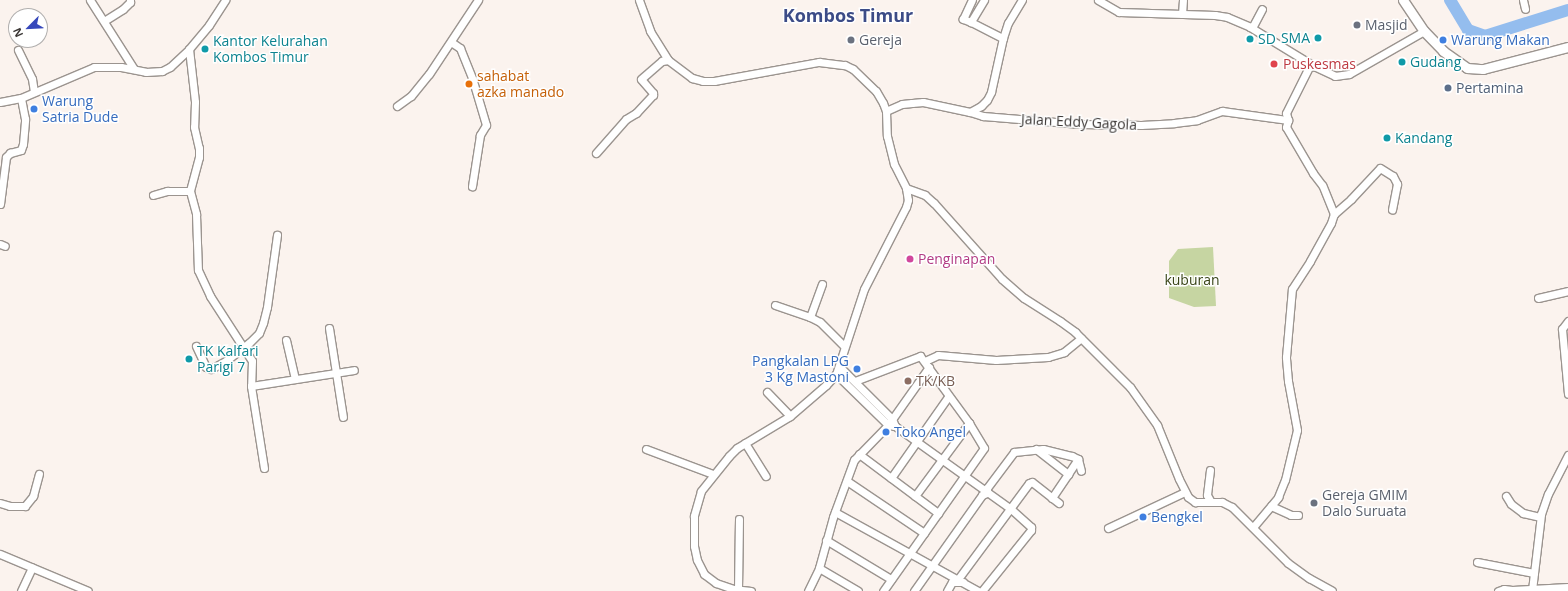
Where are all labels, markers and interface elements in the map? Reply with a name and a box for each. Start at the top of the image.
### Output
district label: Kombos Timur [783,4,913,26]
north arrow [8,8,48,48]
place label: Masjid [1365,17,1408,33]
marker: Masjid [1352,20,1362,30]
text: N [9,26,26,40]
place label: SMA [1281,30,1310,46]
place label: SD [1258,31,1276,47]
place label: Gereja [859,32,902,48]
place label: Warung Makan [1451,32,1550,48]
place label: Kantor Kelurahan Kombos Timur [213,33,328,66]
marker: SMA [1313,33,1323,43]
marker: SD [1245,34,1255,44]
marker: Gereja [846,35,856,45]
marker: Warung Makan [1438,35,1448,45]
marker: Kantor Kelurahan Kombos Timur [200,44,210,54]
place label: Gudang [1410,54,1461,70]
place label: Puskesmas [1283,56,1356,72]
marker: Gudang [1397,57,1407,67]
marker: Puskesmas [1268,58,1280,70]
place label: sahabat azka manado [477,68,564,100]
marker: sahabat azka manado [464,79,474,89]
place label: Pertamina [1456,80,1524,96]
marker: Pertamina [1443,83,1453,93]
place label: Warung Satria Dude [42,93,118,126]
marker: Warung Satria Dude [29,104,39,114]
street label: Jalan Eddy Gagola [1021,111,1137,133]
place label: Kandang [1395,130,1452,146]
marker: Kandang [1382,133,1392,143]
place label: Penginapan [918,251,995,267]
marker: Penginapan [905,254,915,264]
park label: kuburan [1164,272,1220,288]
place label: TK Kalfari Parigi 7 [197,343,259,376]
place label: Pangkalan LPG 3 Kg Mastoni [752,353,849,386]
marker: TK Kalfari Parigi 7 [184,354,194,364]
marker: Pangkalan LPG 3 Kg Mastoni [852,364,862,374]
place label: TK/KB [916,373,955,389]
marker: TK/KB [903,376,913,386]
place label: Toko Angel [894,424,966,440]
marker: Toko Angel [881,427,891,437]
place label: Gereja GMIM Dalo Suruata [1322,487,1408,520]
marker: Gereja GMIM Dalo Suruata [1309,498,1319,508]
place label: Bengkel [1151,509,1203,525]
marker: Bengkel [1138,512,1148,522]

